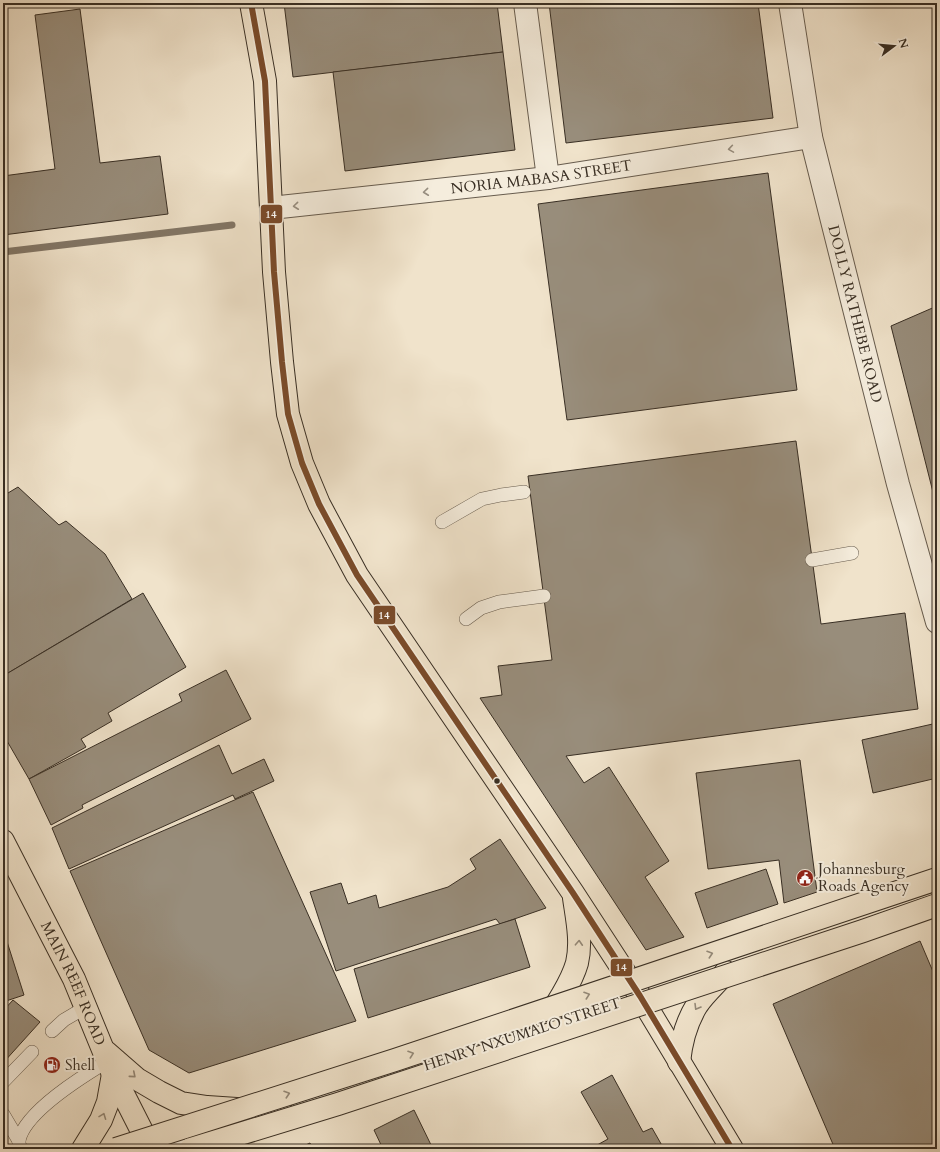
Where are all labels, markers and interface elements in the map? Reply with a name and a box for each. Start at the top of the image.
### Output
north arrow [874,26,914,66]
text: N [895,37,912,50]
one-way arrow [728,144,734,153]
street label: NORIA MABASA STREET [450,155,633,198]
one-way arrow [423,187,429,196]
one-way arrow [293,201,299,210]
line badge: 14 [260,204,283,224]
text: 14 [265,207,277,222]
street label: DOLLY RATHEBE ROAD [823,223,887,405]
line badge: 14 [373,605,396,625]
text: 14 [378,608,390,623]
unlabelled marker [492,776,502,786]
place label: Johannesburg Roads Agency [816,859,909,896]
public building icon: Johannesburg Roads Agency [795,868,815,888]
street label: MAIN REEF ROAD [36,918,110,1049]
one-way arrow [574,940,583,946]
one-way arrow [707,950,714,959]
line badge: 14 [610,958,633,977]
text: 14 [615,960,627,975]
one-way arrow [583,992,590,1000]
street label: HENRY NXUMALO STREET [421,993,623,1075]
one-way arrow [695,1003,702,1010]
one-way arrow [407,1051,414,1059]
fuel station icon: Shell [42,1055,62,1075]
place label: Shell [65,1055,95,1075]
one-way arrow [128,1071,136,1078]
one-way arrow [283,1090,290,1099]
one-way arrow [98,1112,106,1119]

